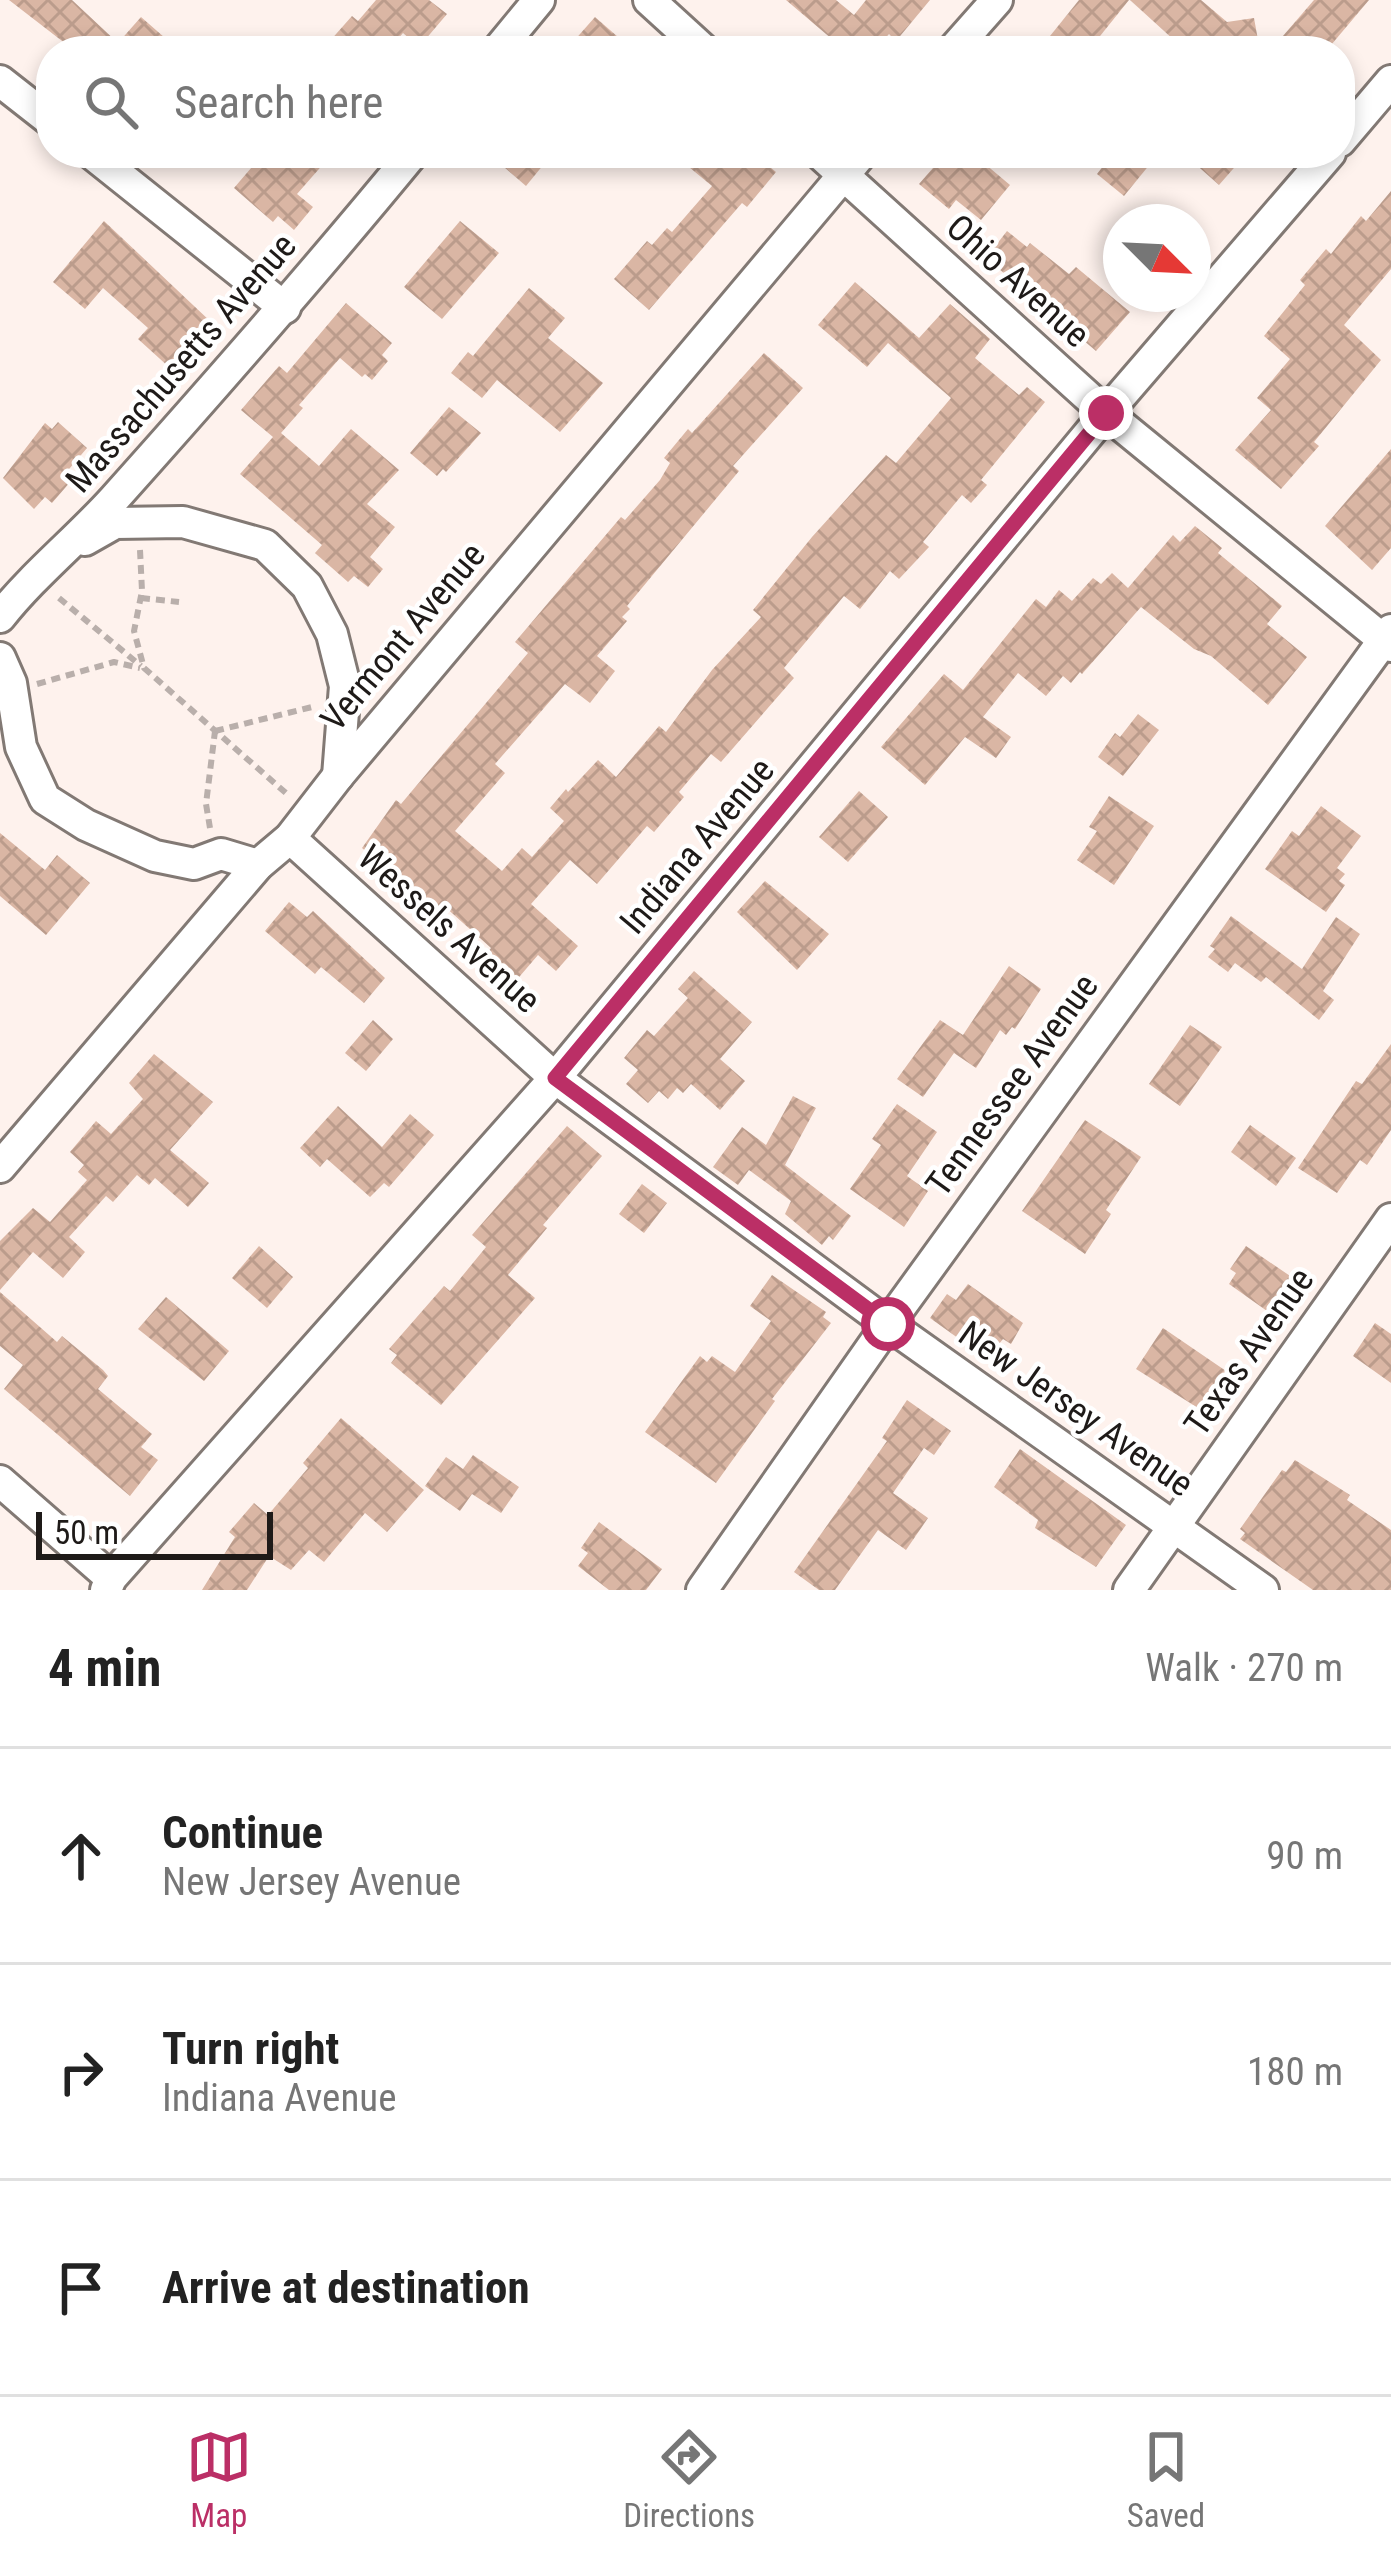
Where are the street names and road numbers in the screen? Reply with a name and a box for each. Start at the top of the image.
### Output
street label: Ohio Avenue [938,206,1098,356]
street label: Massachusetts Avenue [57,225,305,501]
street label: Vermont Avenue [312,534,494,740]
street label: Indiana Avenue [611,750,783,942]
street label: Wessels Avenue [349,836,549,1022]
street label: Tennessee Avenue [917,966,1107,1204]
street label: Texas Avenue [1176,1260,1322,1444]
street label: New Jersey Avenue [951,1313,1201,1505]

